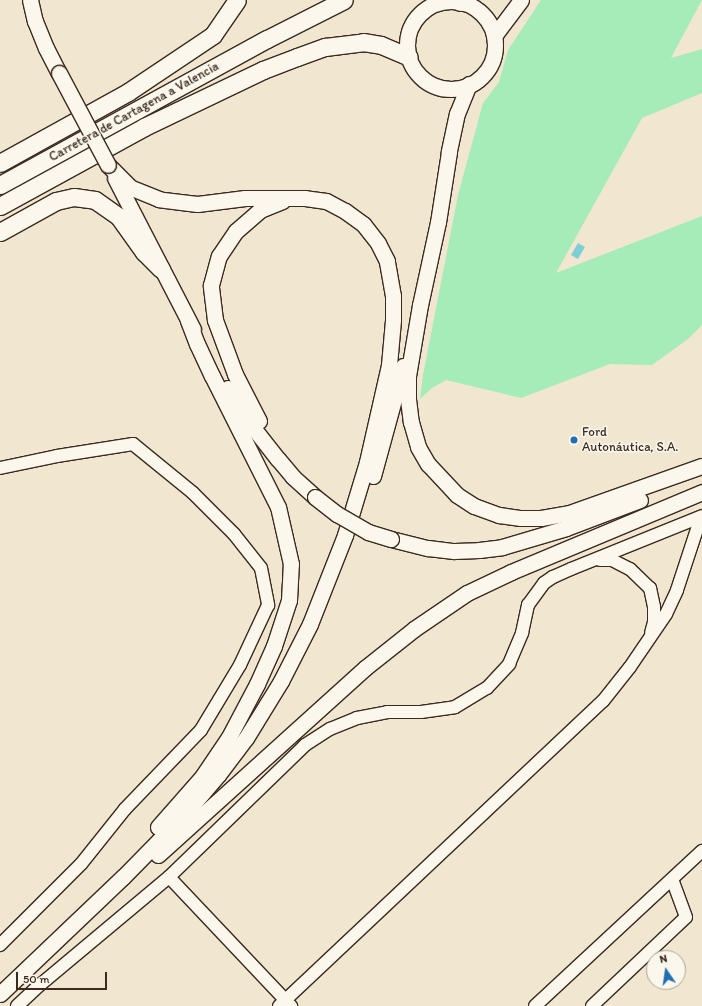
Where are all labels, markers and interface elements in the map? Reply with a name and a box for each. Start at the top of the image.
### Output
street label: Carretera de Cartagena a Valencia [46,59,222,165]
place label: Ford Autonáutica, S.A. [582,425,679,456]
marker: Ford Autonáutica, S.A. [569,435,579,445]
north arrow [646,950,686,990]
text: N [658,952,668,966]
scale bar [18,964,109,990]
text: 50 m [23,972,49,986]

